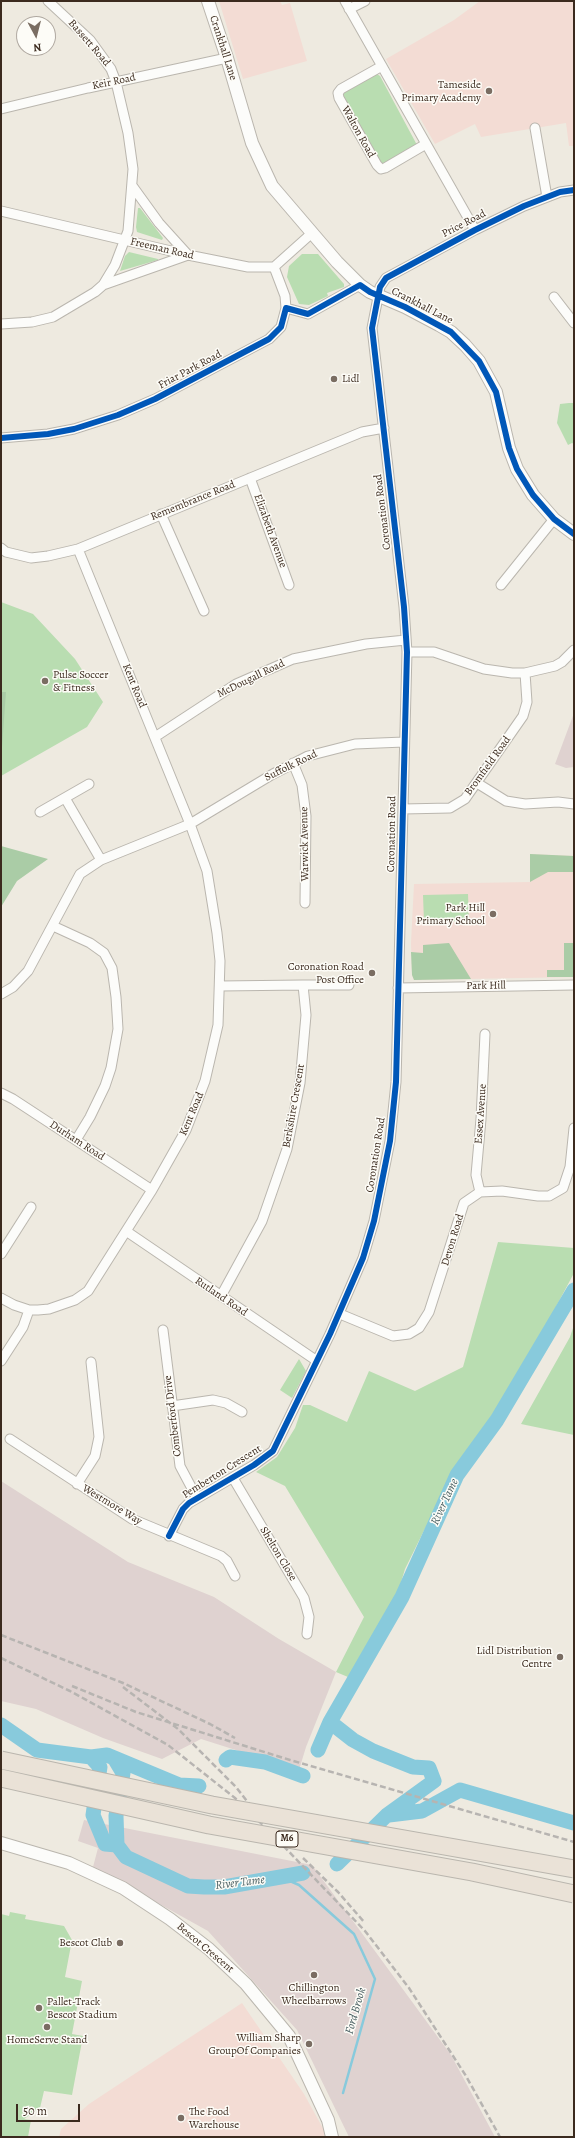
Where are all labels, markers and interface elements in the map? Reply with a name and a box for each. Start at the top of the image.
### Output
street label: Crankhall Lane [206,14,240,82]
north arrow [16,16,56,56]
street label: Bassett Road [65,17,113,69]
text: N [33,39,42,55]
street label: Keir Road [91,71,137,93]
place label: Tameside Primary Academy [401,78,481,104]
marker: Tameside Primary Academy [484,86,494,96]
street label: Walton Road [338,104,378,160]
street label: Price Road [440,207,488,241]
street label: Freeman Road [129,235,195,263]
street label: Crankhall Lane [389,285,455,327]
street label: Friar Park Road [156,348,224,392]
place label: Lidl [342,372,359,386]
marker: Lidl [329,374,339,384]
street label: Coronation Road [372,473,394,551]
street label: Remembrance Road [149,478,237,524]
street label: Elizabeth Avenue [251,492,289,570]
street label: McDougall Road [215,657,287,701]
street label: Kent Road [119,662,149,710]
place label: Pulse Soccer & Fitness [53,668,108,694]
marker: Pulse Soccer & Fitness [40,676,50,686]
street label: Bromfield Road [462,734,514,798]
street label: Suffolk Road [262,748,320,784]
street label: Coronation Road [385,796,399,872]
street label: Warwick Avenue [298,806,312,882]
place label: Park Hill Primary School [416,901,485,927]
marker: Park Hill Primary School [488,909,498,919]
place label: Coronation Road Post Office [288,960,364,986]
marker: Coronation Road Post Office [367,968,377,978]
street label: Park Hill [466,979,506,993]
street label: Berkshire Crescent [280,1063,308,1149]
street label: Essex Avenue [472,1084,490,1144]
street label: Kent Road [177,1090,207,1138]
street label: Coronation Road [364,1116,388,1194]
street label: Durham Road [47,1118,107,1164]
street label: Devon Road [439,1212,467,1268]
street label: Rutland Road [192,1275,250,1319]
street label: Comberford Drive [161,1375,185,1457]
street label: Pemberton Crescent [180,1442,264,1502]
water label: River Tame [428,1476,462,1528]
street label: Westmore Way [80,1482,144,1528]
street label: Shelton Close [257,1524,299,1584]
place label: Lidl Distribution Centre [477,1644,552,1670]
marker: Lidl Distribution Centre [555,1652,565,1662]
road number: M6 [276,1831,298,1847]
water label: River Tame [214,1873,266,1893]
street label: Bescot Crescent [174,1920,236,1976]
place label: Bescot Club [59,1936,112,1950]
marker: Bescot Club [115,1938,125,1948]
marker: Chillington Wheelbarrows [309,1970,319,1980]
place label: Chillington Wheelbarrows [281,1981,347,2007]
water label: Ford Brook [342,1986,370,2036]
place label: Pallet-Track Bescot Stadium [47,1995,117,2021]
marker: Pallet-Track Bescot Stadium [34,2003,44,2013]
marker: HomeServe Stand [42,2022,52,2032]
place label: William Sharp GroupOf Companies [208,2031,301,2057]
place label: HomeServe Stand [7,2033,87,2047]
marker: William Sharp GroupOf Companies [304,2039,314,2049]
scale bar [18,2096,82,2122]
text: 50 m [23,2103,47,2119]
place label: The Food Warehouse [189,2105,239,2131]
marker: The Food Warehouse [176,2113,186,2123]

